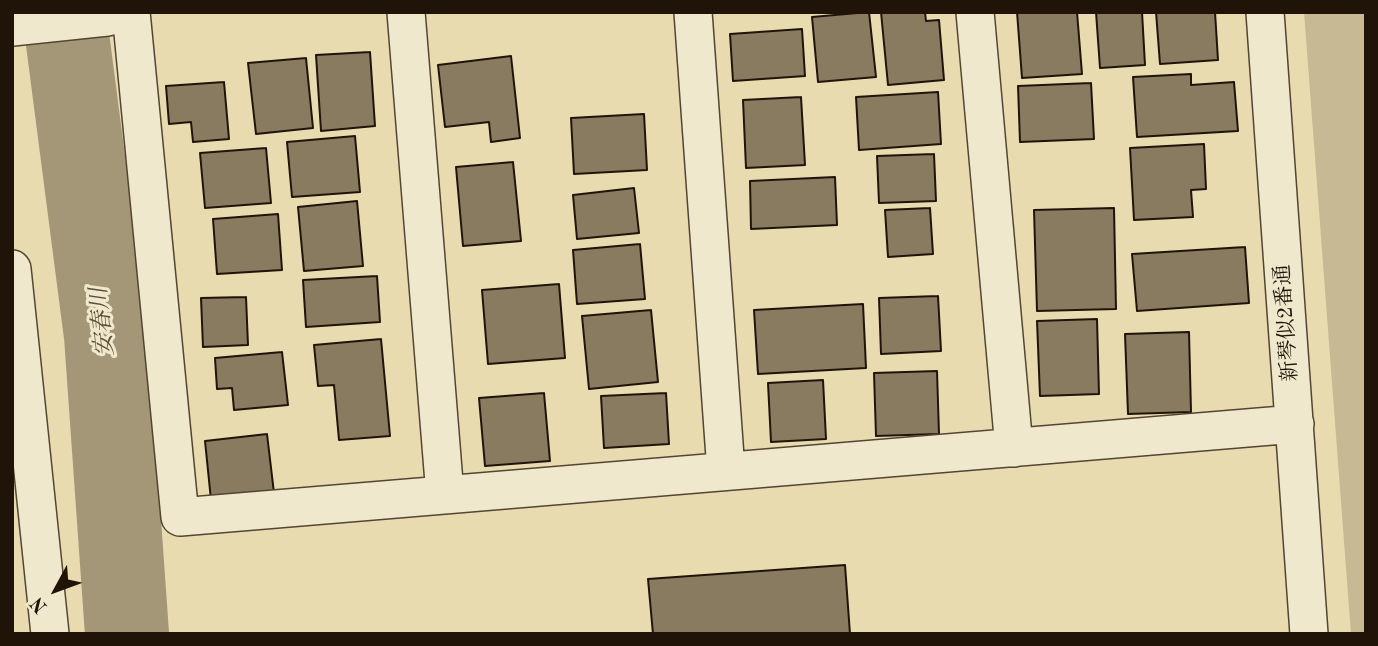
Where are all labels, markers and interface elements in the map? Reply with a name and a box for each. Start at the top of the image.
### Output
street label: 新琴似2番通 [1270,264,1304,382]
water label: 安春川 [86,286,120,358]
north arrow [21,555,91,625]
text: N [28,592,52,616]

